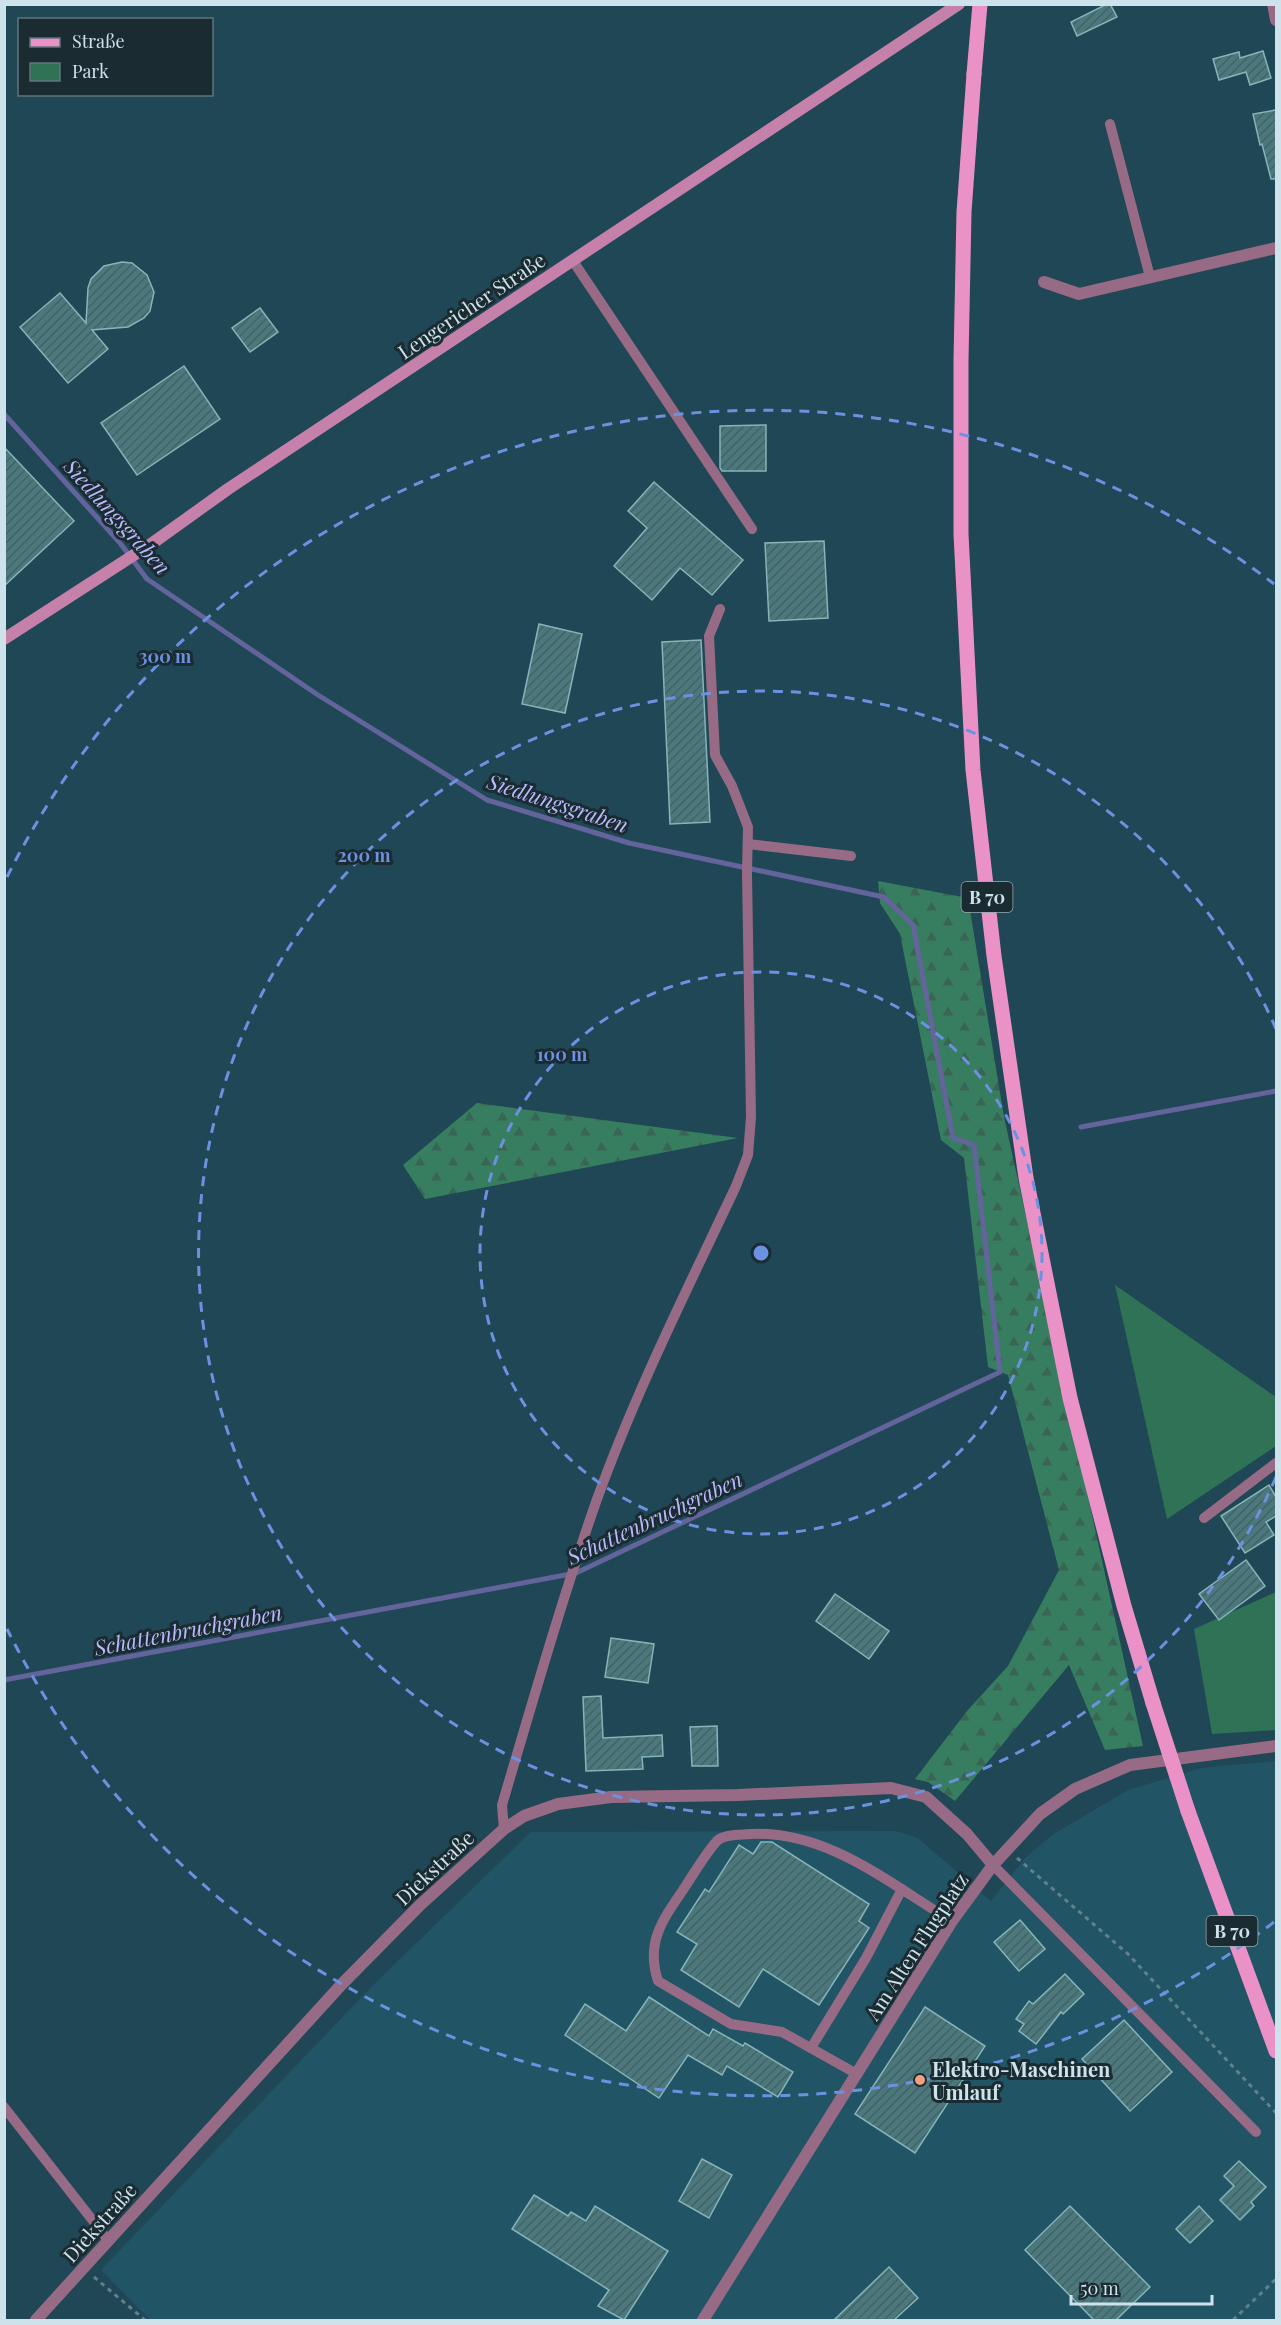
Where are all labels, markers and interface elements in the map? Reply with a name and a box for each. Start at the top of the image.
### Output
legend [18,18,213,96]
text: Straße [72,29,125,53]
text: Park [72,59,109,83]
street label: Lengericher Straße [392,246,550,364]
water label: Siedlungsgraben [58,451,177,580]
text: 300 m [139,644,192,668]
water label: Siedlungsgraben [483,766,632,838]
text: 200 m [337,843,391,867]
road number: B 70 [962,882,1012,912]
text: 100 m [537,1042,588,1066]
centre of rings [751,1243,771,1263]
water label: Schattenbruchgraben [561,1464,746,1570]
water label: Schattenbruchgraben [91,1597,284,1661]
street label: Diekstraße [389,1824,479,1910]
street label: Am Alten Flugplatz [858,1867,974,2026]
road number: B 70 [1206,1916,1258,1946]
place label: Elektro-Maschinen Umlauf [932,2055,1111,2105]
marker: Elektro-Maschinen Umlauf [913,2073,927,2087]
street label: Diekstraße [56,2177,142,2267]
scale bar [1071,2268,1212,2306]
text: 50 m [1080,2276,1119,2300]

